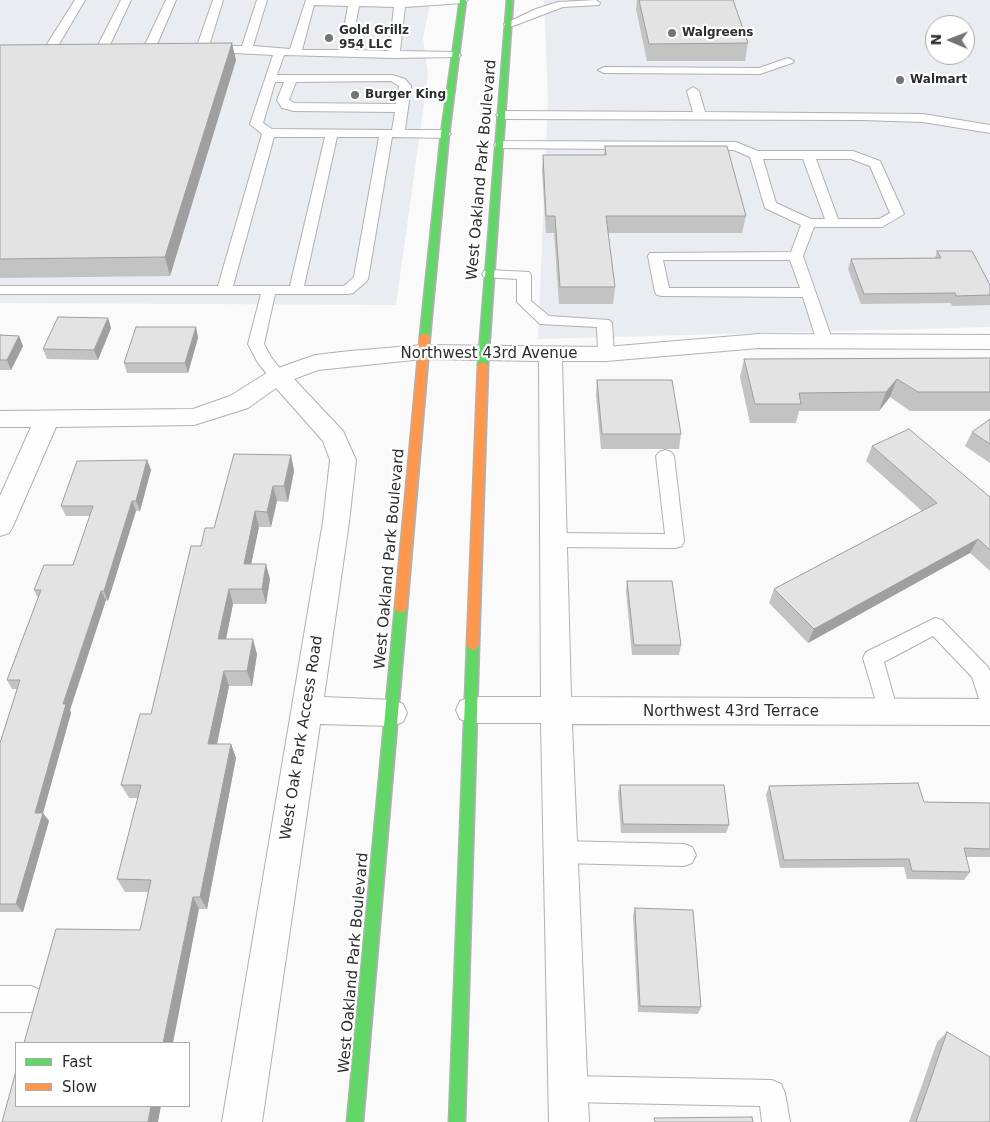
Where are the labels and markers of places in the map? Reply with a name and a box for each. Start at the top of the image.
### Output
place label: Gold Grillz 954 LLC [339,24,409,52]
place label: Walgreens [682,26,753,40]
marker: Walgreens [666,27,678,39]
marker: Gold Grillz 954 LLC [323,32,335,44]
place label: Walmart [910,73,967,87]
marker: Walmart [894,74,906,86]
place label: Burger King [365,88,446,102]
marker: Burger King [349,89,361,101]

